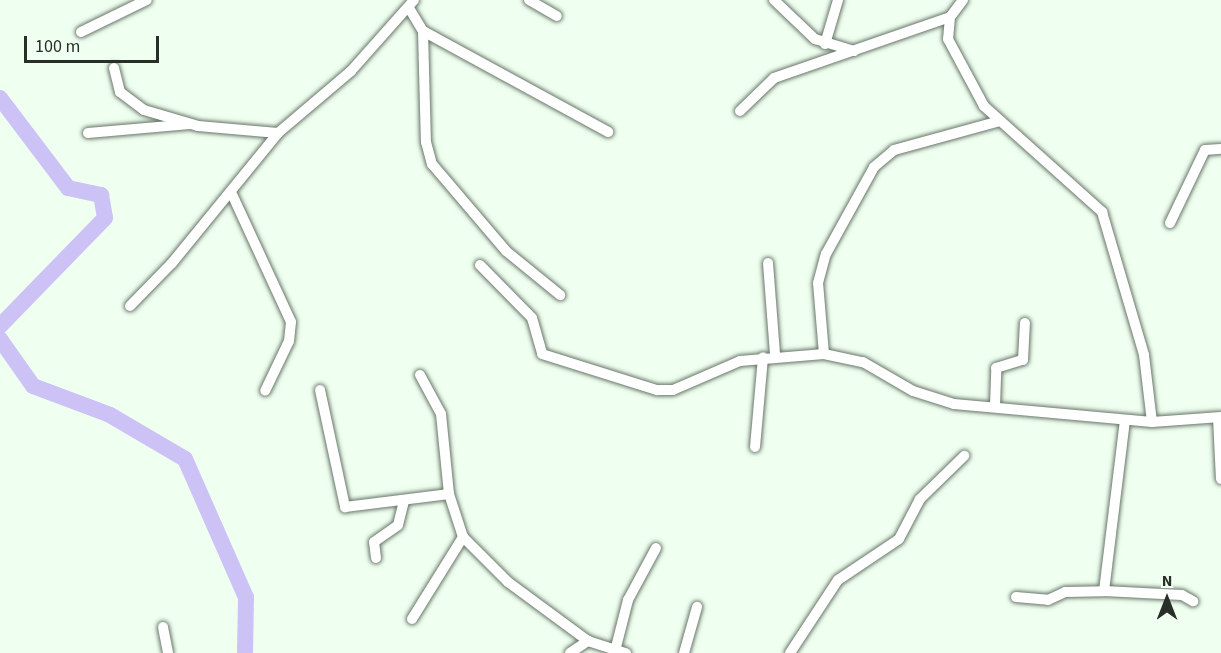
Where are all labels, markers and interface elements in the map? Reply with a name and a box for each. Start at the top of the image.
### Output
scale bar [27,24,162,62]
text: 100 m [35,34,80,59]
north arrow [1137,569,1197,629]
text: N [1162,570,1172,592]

